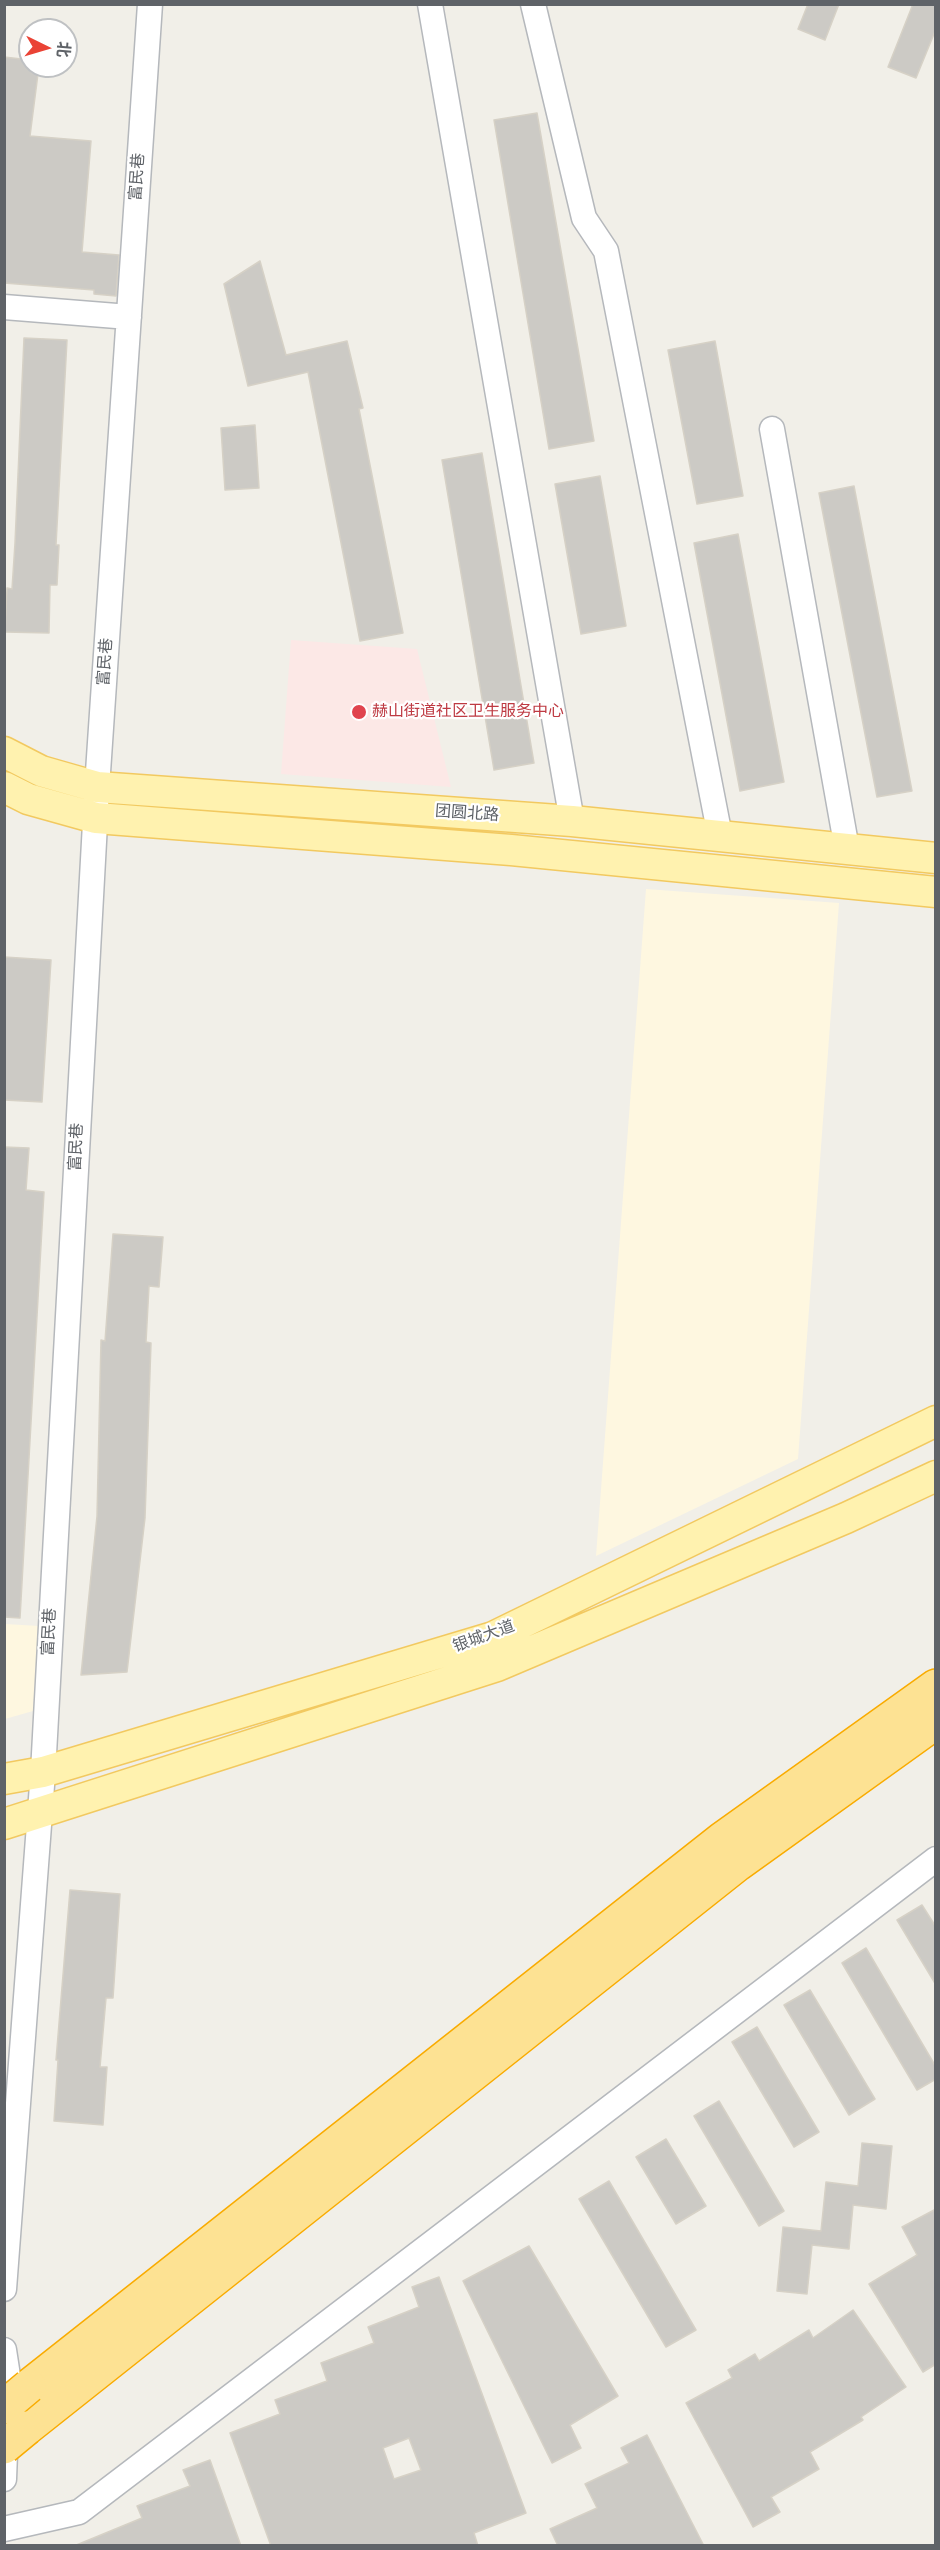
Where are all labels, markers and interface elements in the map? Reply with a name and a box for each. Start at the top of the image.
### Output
north arrow [18,18,78,78]
text: 北 [51,40,77,58]
street label: 富民巷 [127,152,149,202]
street label: 富民巷 [95,637,117,687]
place label: 赫山街道社区卫生服务中心 [372,702,564,722]
marker: 赫山街道社区卫生服务中心 [350,703,368,721]
street label: 团圆北路 [434,802,500,826]
street label: 富民巷 [66,1123,88,1171]
street label: 富民巷 [39,1608,61,1656]
street label: 银城大道 [451,1617,517,1657]

